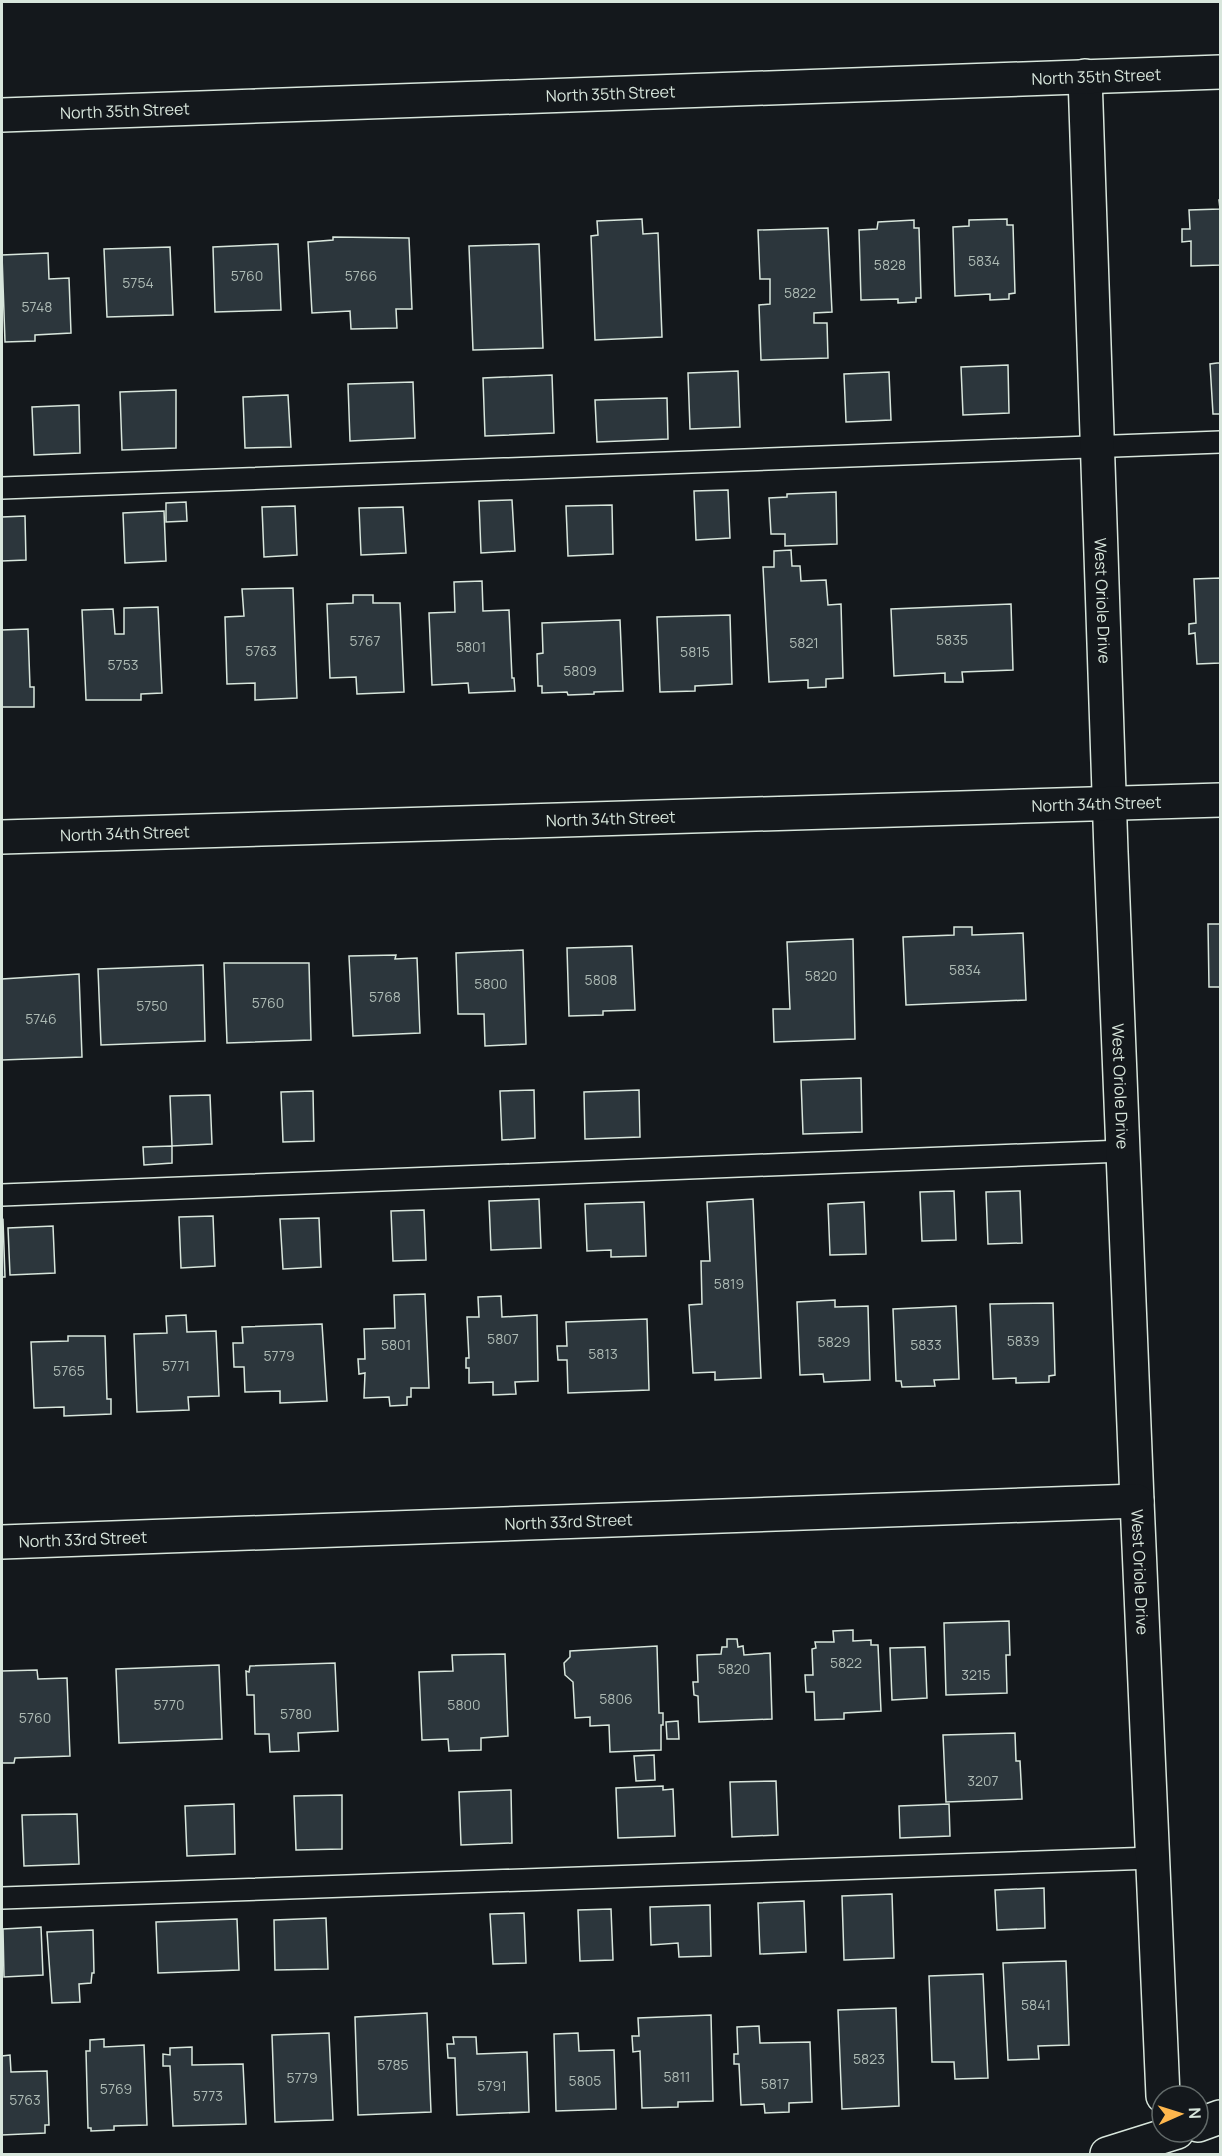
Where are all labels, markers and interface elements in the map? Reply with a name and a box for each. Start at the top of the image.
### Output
street label: North 35th Street [1031,63,1161,90]
street label: North 35th Street [545,80,676,107]
street label: North 35th Street [60,97,190,124]
house number: 5834 [968,251,1000,270]
house number: 5828 [874,255,906,274]
house number: 5760 [231,266,263,285]
house number: 5766 [345,266,377,285]
house number: 5754 [122,273,154,292]
house number: 5822 [784,283,816,302]
house number: 5748 [22,297,52,316]
street label: West Oriole Drive [1089,537,1116,664]
house number: 5835 [936,630,968,649]
house number: 5767 [350,631,380,650]
house number: 5821 [789,633,819,652]
house number: 5801 [456,637,486,656]
house number: 5763 [245,641,277,660]
house number: 5815 [680,642,710,661]
house number: 5753 [108,655,138,674]
house number: 5809 [563,661,597,680]
street label: North 34th Street [1031,791,1162,817]
street label: North 34th Street [546,806,676,831]
street label: North 34th Street [60,820,190,846]
house number: 5834 [949,960,981,979]
house number: 5820 [805,966,837,985]
house number: 5808 [585,970,617,989]
house number: 5800 [474,974,508,993]
house number: 5768 [369,987,401,1006]
house number: 5760 [252,993,284,1012]
house number: 5750 [136,996,168,1015]
house number: 5746 [25,1009,57,1028]
street label: West Oriole Drive [1107,1023,1134,1150]
house number: 5819 [714,1274,744,1293]
house number: 5807 [487,1329,519,1348]
house number: 5839 [1007,1331,1039,1350]
house number: 5829 [818,1332,850,1351]
house number: 5801 [381,1335,411,1354]
house number: 5833 [910,1335,942,1354]
house number: 5813 [588,1344,618,1363]
house number: 5779 [263,1346,295,1365]
house number: 5771 [162,1356,190,1375]
house number: 5765 [53,1361,85,1380]
street label: North 33rd Street [504,1508,633,1535]
street label: West Oriole Drive [1126,1509,1154,1635]
street label: North 33rd Street [18,1526,148,1552]
house number: 5822 [830,1653,862,1672]
house number: 5820 [718,1659,750,1678]
house number: 3215 [961,1665,991,1684]
house number: 5806 [599,1689,633,1708]
house number: 5770 [153,1695,185,1714]
house number: 5800 [447,1695,481,1714]
house number: 5780 [280,1704,312,1723]
house number: 5760 [19,1708,51,1727]
house number: 3207 [967,1771,999,1790]
house number: 5841 [1021,1995,1051,2014]
house number: 5823 [853,2049,885,2068]
house number: 5785 [377,2055,409,2074]
house number: 5811 [663,2067,691,2086]
house number: 5779 [286,2068,318,2087]
house number: 5805 [569,2071,601,2090]
house number: 5817 [761,2074,789,2093]
house number: 5791 [477,2076,507,2095]
house number: 5769 [100,2079,132,2098]
north arrow [1150,2084,1210,2144]
house number: 5773 [193,2086,223,2105]
house number: 5763 [9,2090,41,2109]
text: N [1184,2107,1206,2120]

